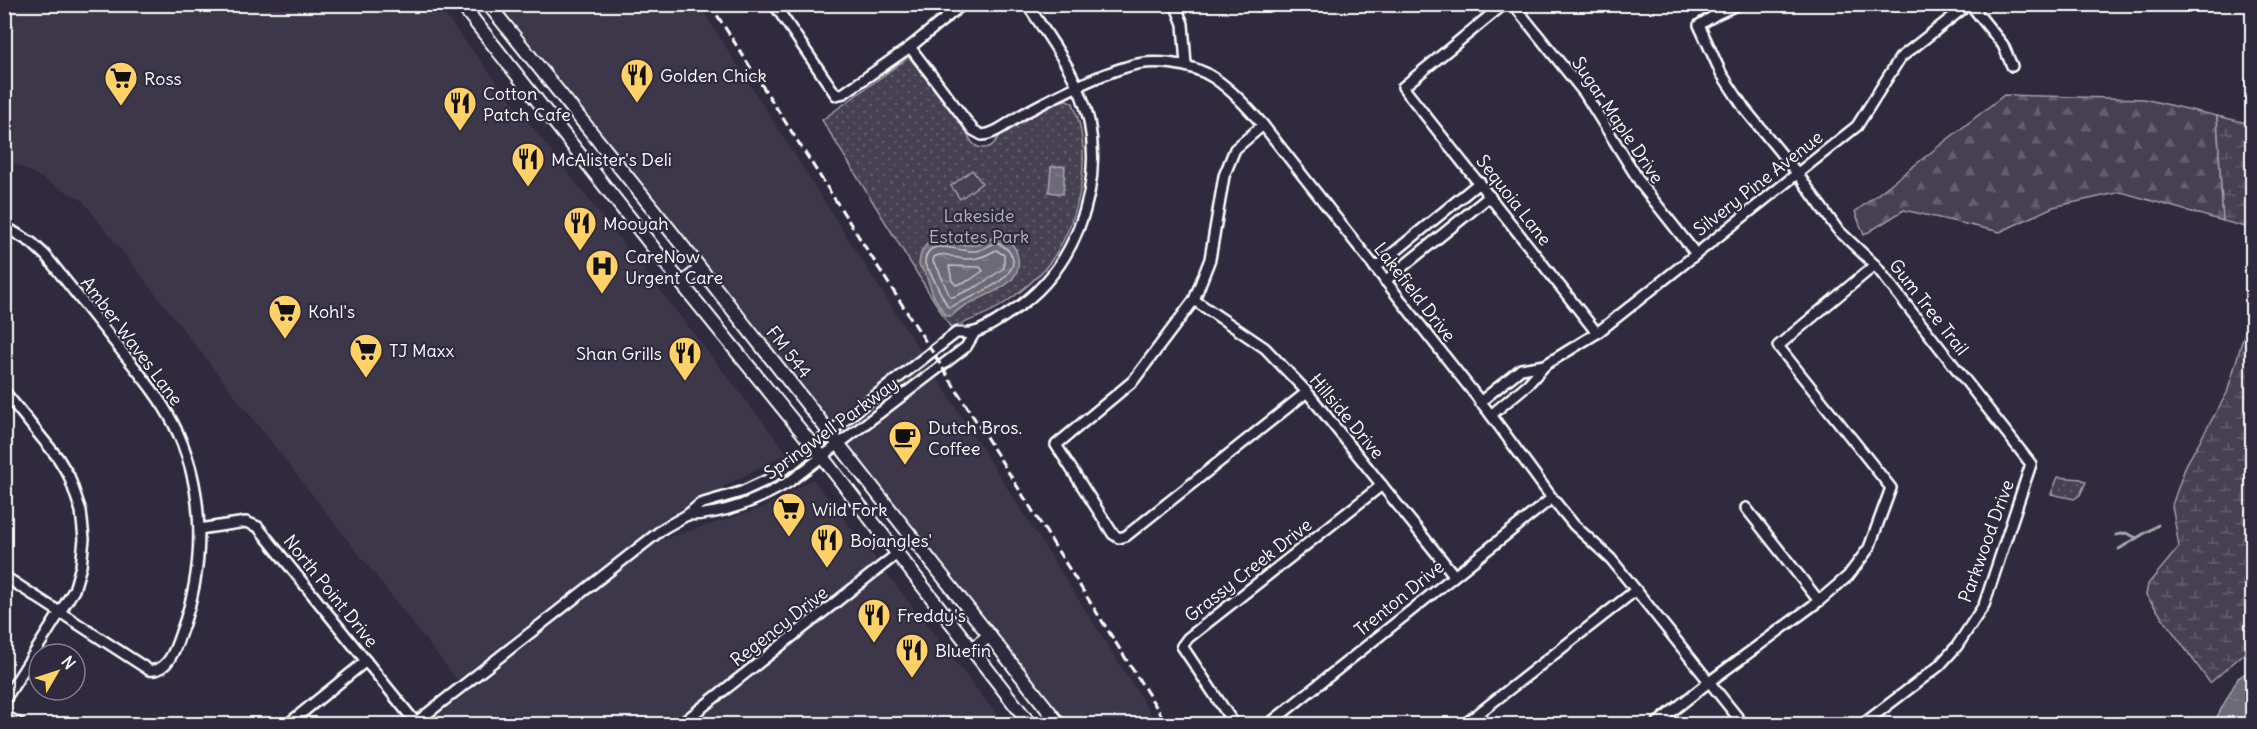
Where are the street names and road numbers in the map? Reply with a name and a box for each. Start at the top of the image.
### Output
street label: Sugar Maple Drive [1567,52,1669,188]
street label: Silvery Pine Avenue [1689,125,1827,241]
street label: Sequoia Lane [1471,150,1557,250]
street label: Lakefield Drive [1369,238,1461,346]
street label: Gum Tree Trail [1884,254,1974,360]
street label: Amber Waves Lane [76,272,188,410]
street label: FM 544 [761,321,817,383]
street label: Hillside Drive [1305,369,1389,463]
street label: Springwell Parkway [759,372,903,484]
street label: Parkwood Drive [1953,476,2019,606]
street label: Grassy Creek Drive [1180,513,1316,627]
street label: North Point Drive [279,530,383,652]
street label: Trenton Drive [1350,555,1448,641]
street label: Regency Drive [726,581,832,671]

